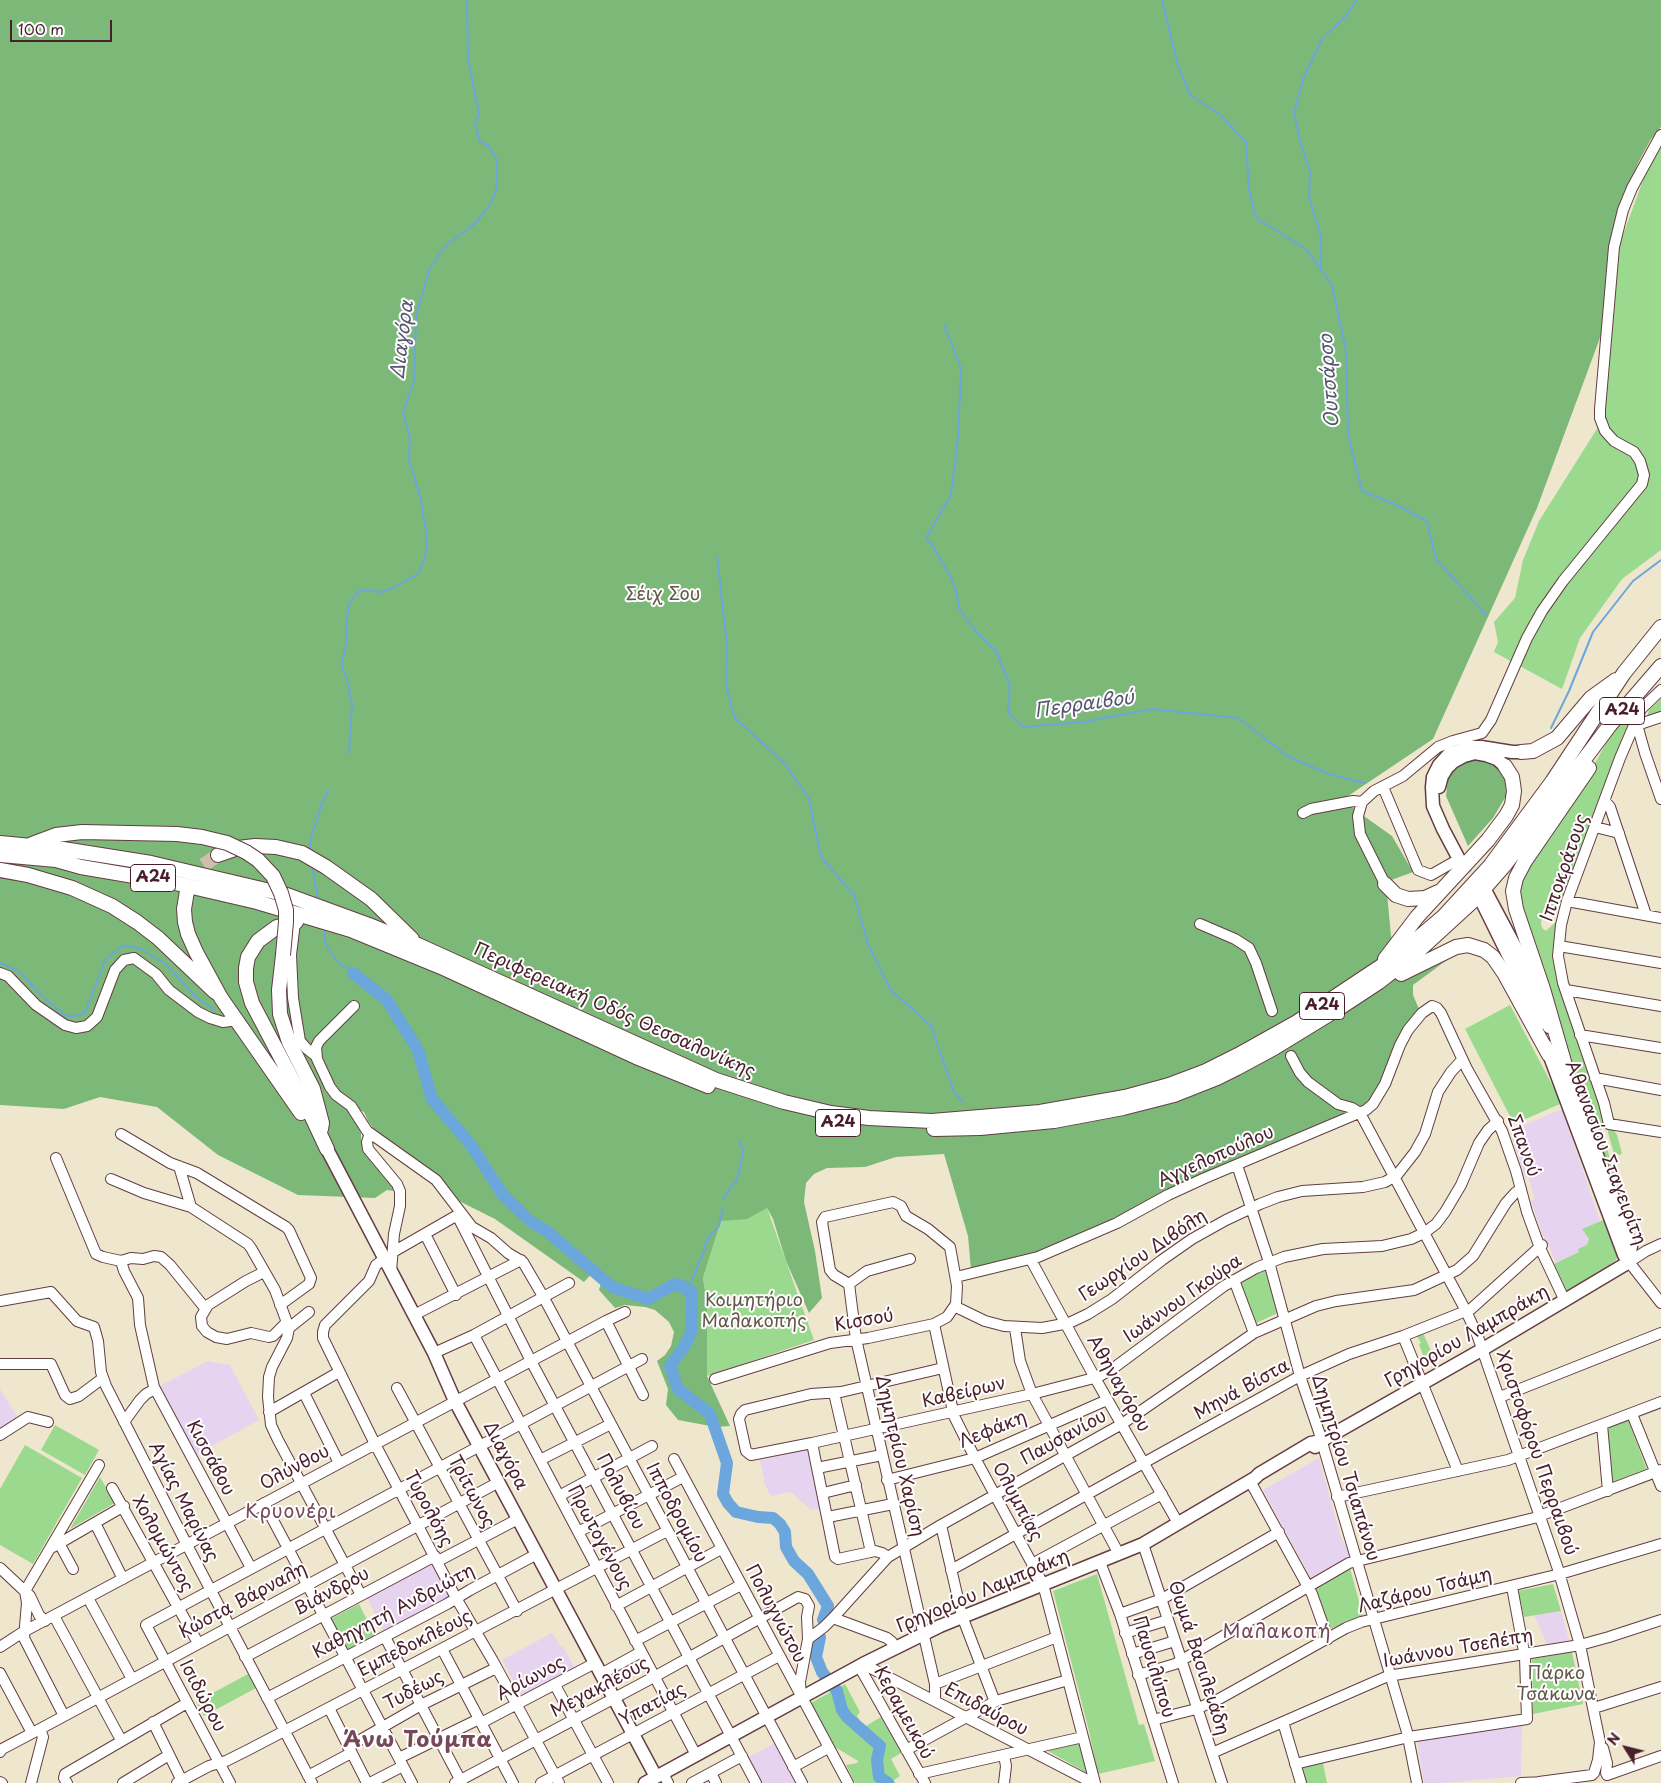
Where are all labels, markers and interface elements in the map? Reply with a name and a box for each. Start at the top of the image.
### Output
scale bar [12,10,115,42]
text: 100 m [18,17,64,40]
water label: Διαγόρα [387,300,419,380]
water label: Ουτσάρσο [1315,333,1345,429]
park label: Σέιχ Σου [626,584,700,606]
water label: Περραιβού [1033,687,1135,723]
road number: Α24 [1600,698,1644,724]
street label: Ιπποκράτους [1537,811,1593,925]
road number: Α24 [130,864,176,891]
street label: Περιφερειακή Οδός Θεσσαλονίκης [470,939,758,1083]
road number: Α24 [1300,992,1344,1019]
street label: Αθανασίου Σταγειρίτη [1560,1058,1650,1248]
road number: Α24 [816,1110,860,1136]
street label: Σπανού [1502,1112,1544,1180]
street label: Αγγελοπούλου [1154,1122,1278,1192]
street label: Γεωργίου Διβόλη [1075,1205,1211,1307]
street label: Ιωάννου Γκούρα [1120,1250,1246,1348]
street label: Γρηγορίου Λαμπράκη [1381,1281,1553,1393]
park label: Κοιμητήριο Μαλακοπής [702,1290,806,1332]
street label: Κισσού [833,1305,895,1337]
street label: Αθηναγόρου [1082,1332,1154,1436]
street label: Χριστοφόρου Περραιβού [1491,1348,1581,1558]
street label: Μηνά Βίστα [1191,1355,1293,1425]
street label: Δημητρίου Τσιαπάνου [1306,1372,1384,1564]
street label: Δημητρίου Χαρίση [870,1373,928,1539]
street label: Καβείρων [920,1373,1008,1413]
street label: Παυσανίου [1017,1406,1111,1470]
street label: Λεφάκη [956,1407,1030,1453]
street label: Κισσάβου [181,1417,239,1499]
street label: Διαγόρα [478,1418,532,1494]
street label: Αγίας Μαρίνας [143,1438,223,1566]
street label: Ολύνθου [256,1441,334,1495]
street label: Πολυβίου [591,1450,649,1534]
street label: Τρίτωνος [443,1452,499,1532]
street label: Ιπποδρομίου [641,1459,711,1567]
street label: Ολυμπίας [987,1459,1047,1545]
street label: Τυρολόης [399,1467,457,1551]
street label: Πρωτογένους [562,1482,636,1594]
street label: Χολομώντος [127,1492,197,1596]
district label: Κρυονέρι [245,1502,337,1524]
street label: Γρηγορίου Λαμπράκη [893,1546,1073,1638]
street label: Κώστα Βάρναλη [175,1558,311,1644]
street label: Καθηγητή Ανδριώτη [309,1560,479,1664]
street label: Πολυγνώτου [740,1561,810,1667]
street label: Βιάνδρου [291,1563,373,1621]
street label: Λαζάρου Τσάμη [1356,1564,1494,1618]
street label: Θωμά Βασιλειάδη [1163,1578,1233,1738]
street label: Εμπεδοκλέους [354,1606,476,1682]
street label: Παυσιλύπου [1127,1614,1179,1720]
district label: Μαλακοπή [1221,1622,1333,1644]
street label: Ιωάννου Τσελέπη [1381,1625,1535,1673]
street label: Αρίωνος [493,1652,569,1706]
street label: Μεγακλέους [547,1653,653,1723]
street label: Ισιδώρου [174,1656,230,1736]
street label: Κεραμεικού [869,1663,937,1763]
park label: Πάρκο Τσάκωνα [1516,1663,1596,1706]
street label: Τυδέως [380,1666,448,1716]
street label: Υπατίας [616,1679,690,1731]
street label: Επιδαύρου [940,1679,1032,1741]
north arrow [1601,1723,1651,1773]
district label: Άνω Τούμπα [342,1728,494,1754]
text: N [1602,1728,1625,1750]

